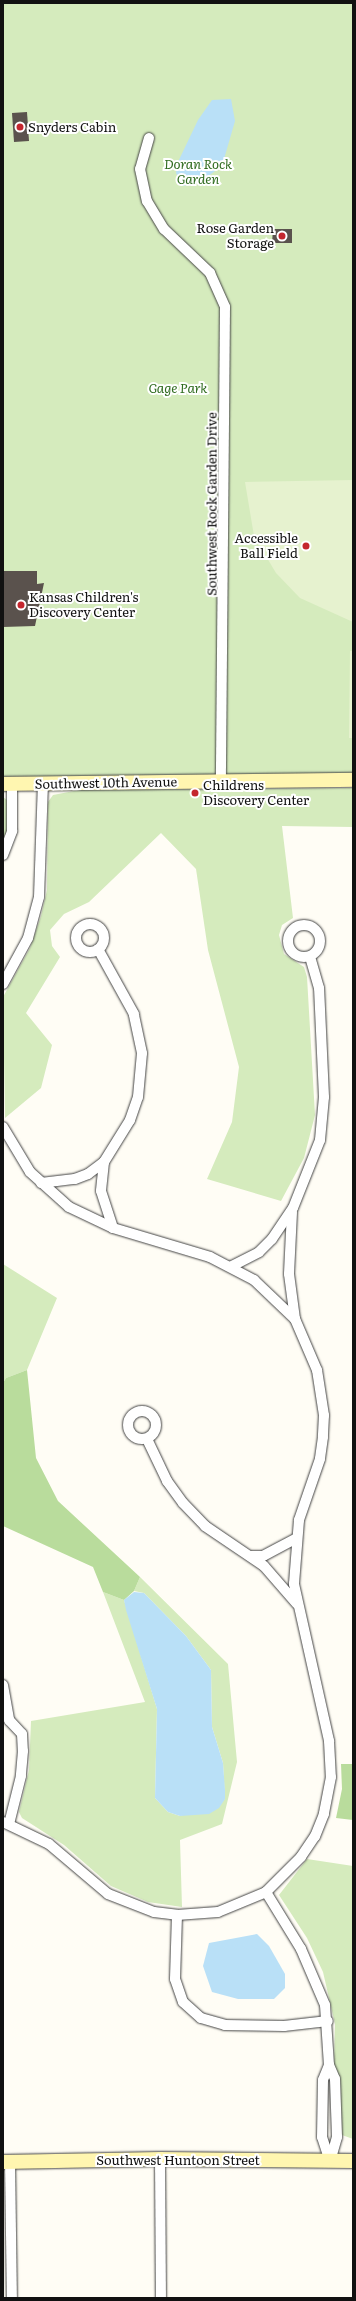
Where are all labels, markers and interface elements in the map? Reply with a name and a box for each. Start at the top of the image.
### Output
place label: Snyders Cabin [28,119,116,135]
marker: Snyders Cabin [15,122,25,132]
park label: Doran Rock Garden [164,157,232,188]
place label: Rose Garden Storage [197,221,274,252]
marker: Rose Garden Storage [277,231,287,241]
park label: Gage Park [149,380,207,396]
street label: Southwest Rock Garden Drive [204,412,220,596]
place label: Accessible Ball Field [235,531,298,562]
marker: Accessible Ball Field [301,541,311,551]
place label: Kansas Children's Discovery Center [29,590,138,621]
marker: Kansas Children's Discovery Center [16,600,26,610]
street label: Southwest 10th Avenue [35,774,177,792]
place label: Childrens Discovery Center [203,778,309,809]
marker: Childrens Discovery Center [190,788,200,798]
street label: Southwest Huntoon Street [96,2152,260,2168]

